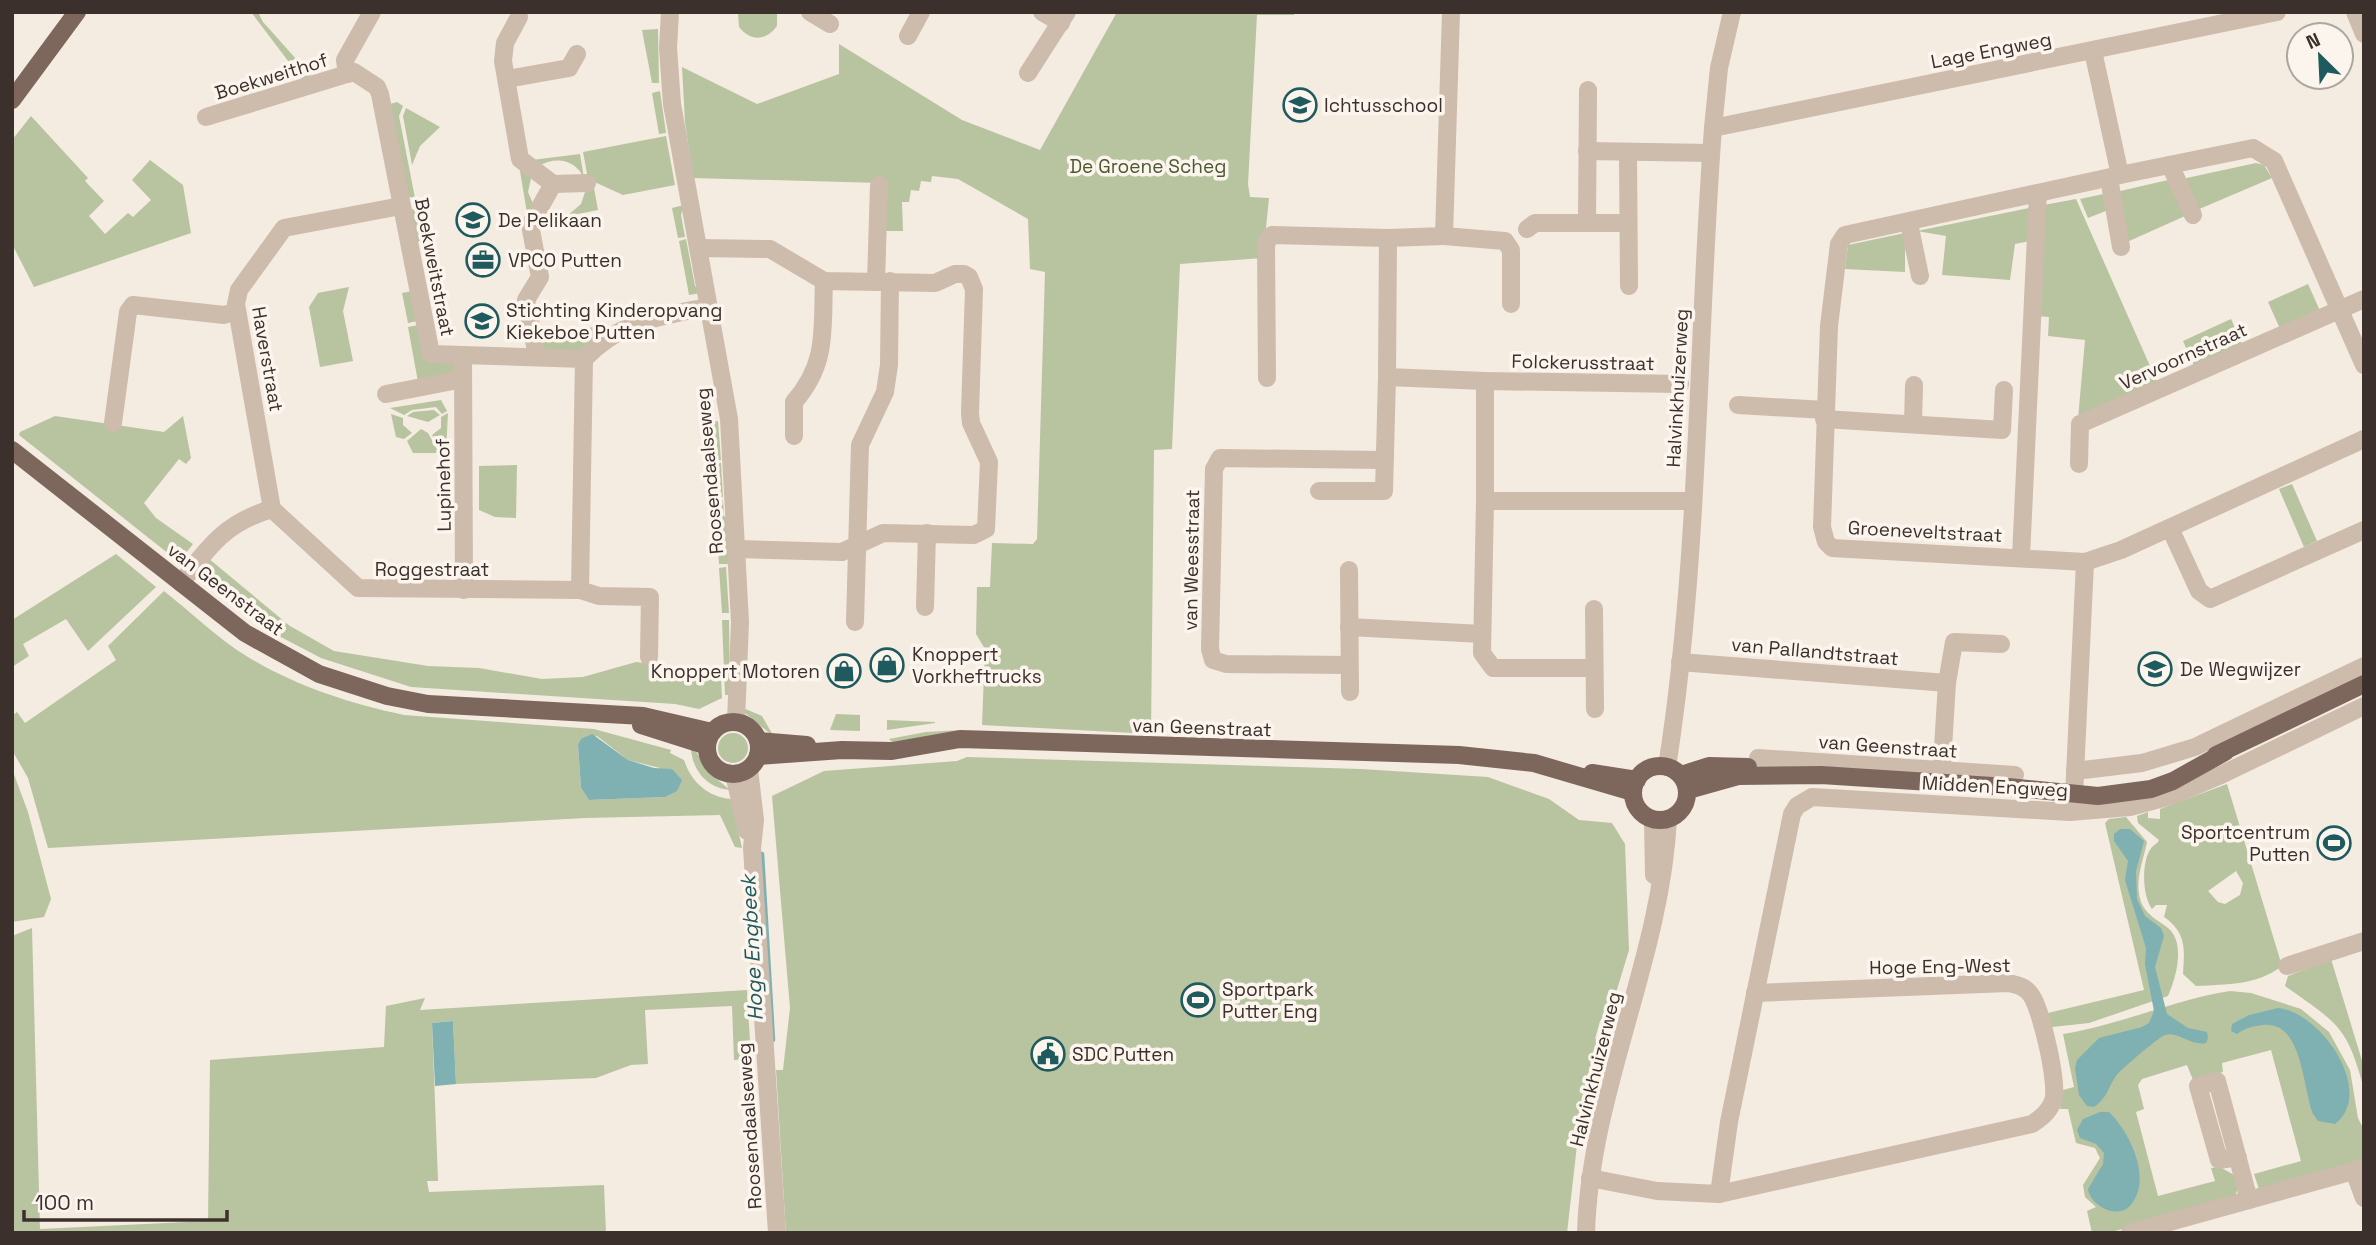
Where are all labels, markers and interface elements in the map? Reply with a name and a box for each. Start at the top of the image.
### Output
north arrow [2285,21,2355,91]
street label: Lage Engweg [1929,27,2054,74]
text: N [2302,27,2324,55]
street label: Boekweithof [212,47,331,106]
school or university icon: Ichtusschool [1281,86,1319,124]
place label: Ichtusschool [1324,93,1443,118]
park label: De Groene Scheg [1070,154,1226,179]
street label: Boekweitstraat [409,196,460,339]
school or university icon: De Pelikaan [454,201,492,239]
place label: De Pelikaan [498,208,602,233]
office icon: VPCO Putten [464,241,502,279]
place label: VPCO Putten [508,248,622,273]
place label: Stichting Kinderopvang Kiekeboe Putten [506,298,722,345]
school or university icon: Stichting Kinderopvang Kiekeboe Putten [463,302,501,340]
street label: Haverstraat [246,305,289,414]
street label: Halvinkhuizerweg [1661,308,1694,468]
street label: Vervoornstraat [2116,317,2251,396]
street label: Folckerusstraat [1511,349,1655,376]
street label: Roosendaalseweg [690,387,729,555]
street label: Lupinehof [430,438,457,532]
street label: van Weesstraat [1178,489,1205,631]
street label: Groeneveltstraat [1847,515,2003,548]
street label: van Geenstraat [162,537,289,641]
street label: Roggestraat [375,557,489,582]
street label: van Pallandtstraat [1730,632,1900,671]
place label: Knoppert Vorkheftrucks [912,642,1042,689]
shop icon: Knoppert Vorkheftrucks [868,646,906,684]
school or university icon: De Wegwijzer [2136,650,2174,688]
shop icon: Knoppert Motoren [825,652,863,690]
place label: De Wegwijzer [2180,657,2301,682]
place label: Knoppert Motoren [651,659,820,684]
street label: van Geenstraat [1132,713,1272,742]
street label: van Geenstraat [1818,729,1958,764]
street label: Midden Engweg [1921,770,2069,803]
place label: Sportcentrum Putten [2181,820,2310,867]
sports icon: Sportcentrum Putten [2315,824,2353,862]
water label: Hoge Engbeek [734,872,769,1022]
street label: Hoge Eng-West [1869,953,2011,980]
place label: Sportpark Putter Eng [1222,977,1318,1024]
sports icon: Sportpark Putter Eng [1179,981,1217,1019]
street label: Halvinkhuizerweg [1564,989,1627,1149]
public building icon: SDC Putten [1029,1035,1067,1073]
street label: Roosendaalseweg [731,1042,768,1210]
place label: SDC Putten [1072,1042,1174,1067]
scale bar [24,1178,228,1222]
text: 100 m [35,1189,94,1216]

